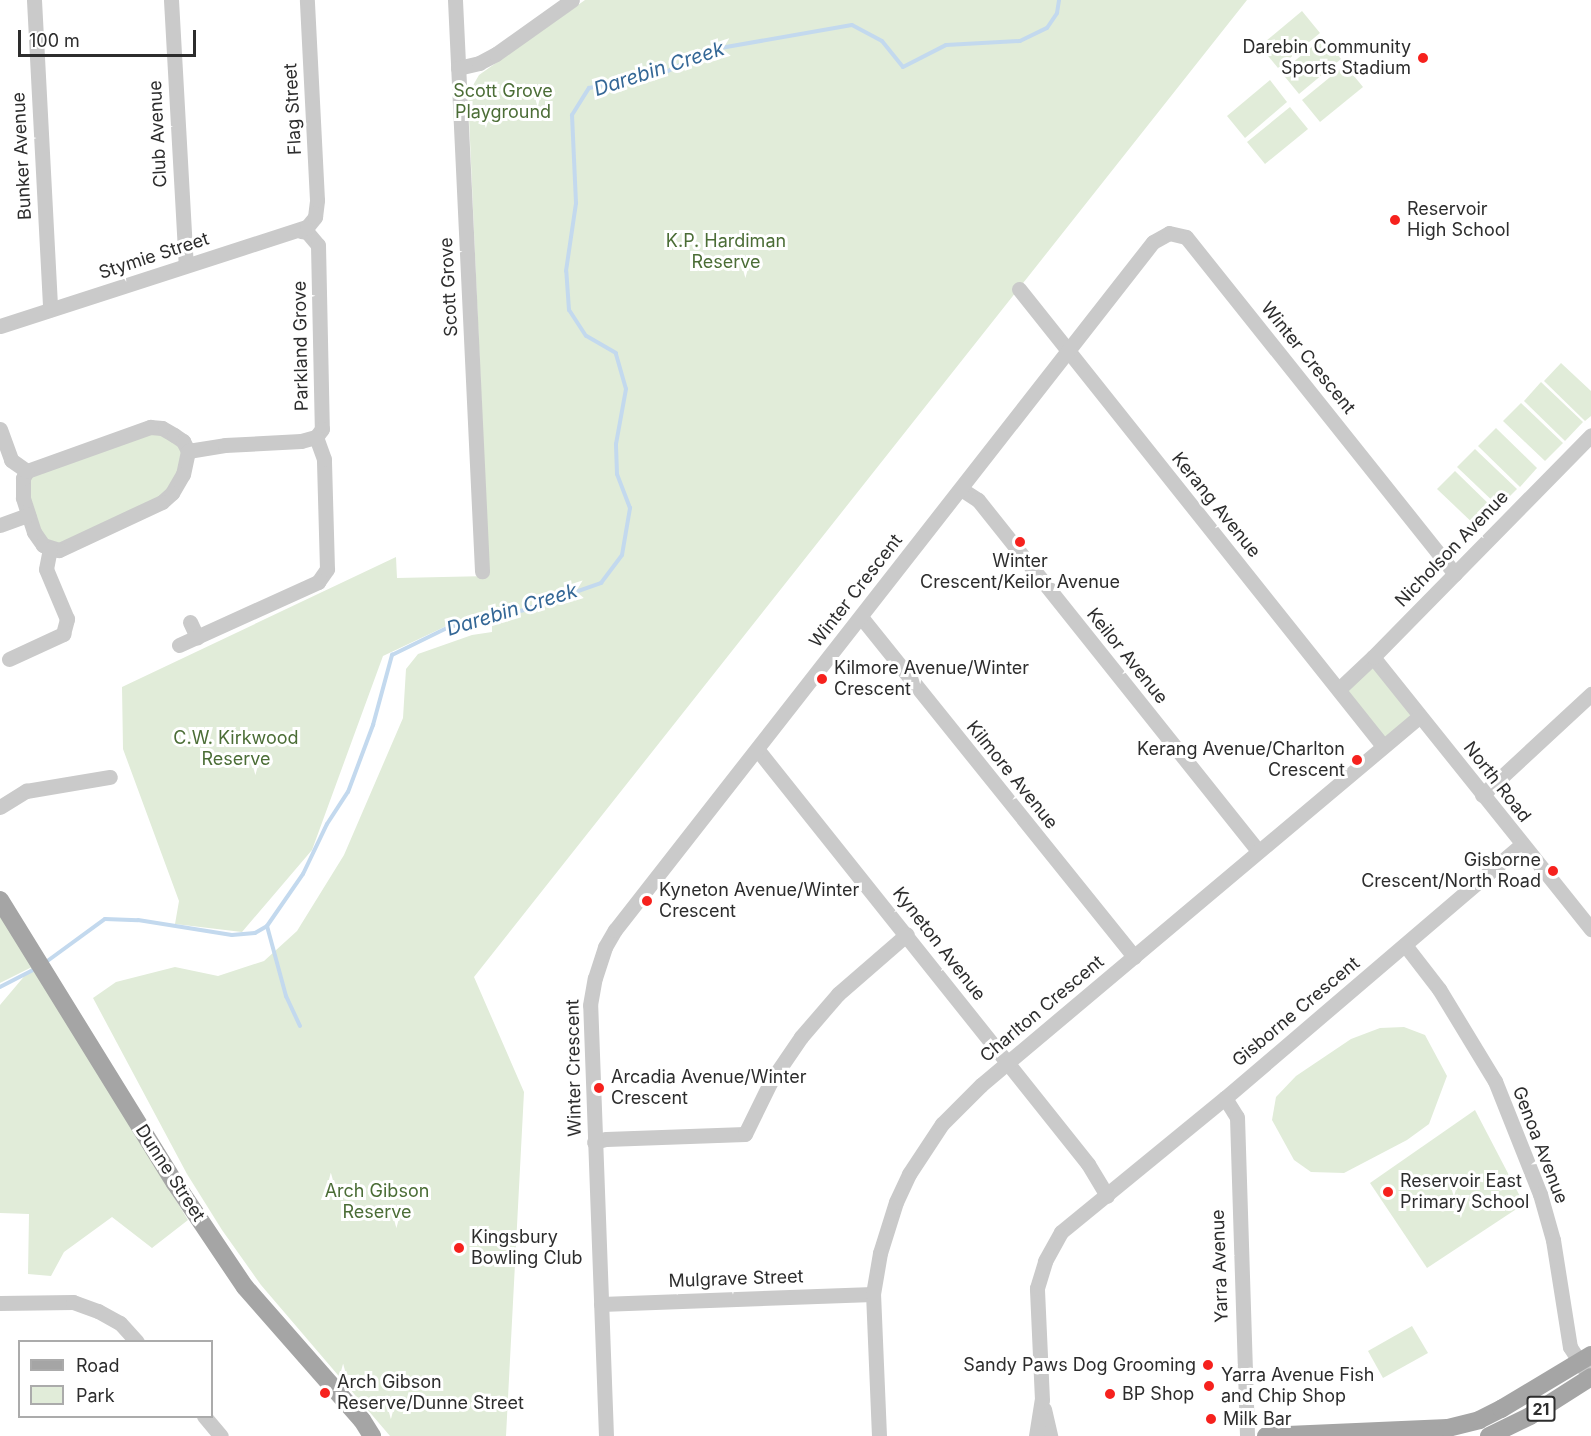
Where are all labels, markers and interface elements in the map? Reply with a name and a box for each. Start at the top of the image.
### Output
scale bar [21,18,200,56]
text: 100 m [29,30,80,51]
water label: Darebin Creek [591,37,727,101]
place label: Darebin Community Sports Stadium [1242,37,1411,80]
marker: Darebin Community Sports Stadium [1416,51,1430,65]
street label: Flag Street [280,63,306,155]
street label: Club Avenue [144,80,172,188]
park label: Scott Grove Playground [453,81,553,124]
street label: Bunker Avenue [8,91,36,221]
place label: Reservoir High School [1407,199,1510,242]
marker: Reservoir High School [1388,213,1402,227]
street label: Stymie Street [96,228,212,284]
park label: K.P. Hardiman Reserve [666,231,786,274]
street label: Scott Grove [436,237,462,337]
street label: Parkland Grove [289,281,313,411]
street label: Winter Crescent [1256,298,1360,418]
street label: Kerang Avenue [1167,448,1265,562]
street label: Nicholson Avenue [1391,486,1513,612]
street label: Winter Crescent [805,530,907,652]
marker: Winter Crescent/Keilor Avenue [1013,535,1027,549]
place label: Winter Crescent/Keilor Avenue [920,551,1120,594]
water label: Darebin Creek [444,579,580,641]
street label: Keilor Avenue [1082,604,1172,708]
place label: Kilmore Avenue/Winter Crescent [834,658,1029,700]
marker: Kilmore Avenue/Winter Crescent [815,672,829,686]
street label: Kilmore Avenue [962,717,1062,833]
park label: C.W. Kirkwood Reserve [173,728,299,771]
street label: North Road [1459,737,1535,827]
place label: Kerang Avenue/Charlton Crescent [1137,739,1345,782]
marker: Kerang Avenue/Charlton Crescent [1350,753,1364,767]
place label: Gisborne Crescent/North Road [1361,850,1541,892]
marker: Gisborne Crescent/North Road [1546,864,1560,878]
place label: Kyneton Avenue/Winter Crescent [659,880,859,922]
street label: Kyneton Avenue [888,883,990,1005]
marker: Kyneton Avenue/Winter Crescent [640,894,654,908]
street label: Charlton Crescent [976,951,1108,1067]
street label: Gisborne Crescent [1228,953,1364,1071]
street label: Winter Crescent [562,999,586,1137]
place label: Arcadia Avenue/Winter Crescent [611,1067,806,1110]
marker: Arcadia Avenue/Winter Crescent [592,1081,606,1095]
street label: Genoa Avenue [1508,1083,1572,1207]
street label: Dunne Street [131,1120,209,1226]
place label: Reservoir East Primary School [1400,1171,1529,1214]
park label: Arch Gibson Reserve [325,1181,429,1224]
marker: Reservoir East Primary School [1381,1185,1395,1199]
street label: Yarra Avenue [1207,1209,1233,1323]
place label: Kingsbury Bowling Club [471,1227,583,1270]
marker: Kingsbury Bowling Club [452,1241,466,1255]
street label: Mulgrave Street [668,1266,804,1292]
legend [18,1340,213,1418]
place label: Sandy Paws Dog Grooming [963,1354,1196,1376]
text: Road [76,1355,119,1376]
marker: Sandy Paws Dog Grooming [1201,1358,1215,1372]
place label: Yarra Avenue Fish and Chip Shop [1221,1365,1374,1408]
place label: Arch Gibson Reserve/Dunne Street [337,1372,524,1414]
marker: Yarra Avenue Fish and Chip Shop [1202,1379,1216,1393]
place label: BP Shop [1122,1383,1194,1405]
text: Park [76,1385,115,1406]
marker: Arch Gibson Reserve/Dunne Street [318,1386,332,1400]
marker: BP Shop [1103,1387,1117,1401]
road number: 21 [1526,1396,1556,1422]
place label: Milk Bar [1223,1408,1292,1430]
marker: Milk Bar [1204,1412,1218,1426]

